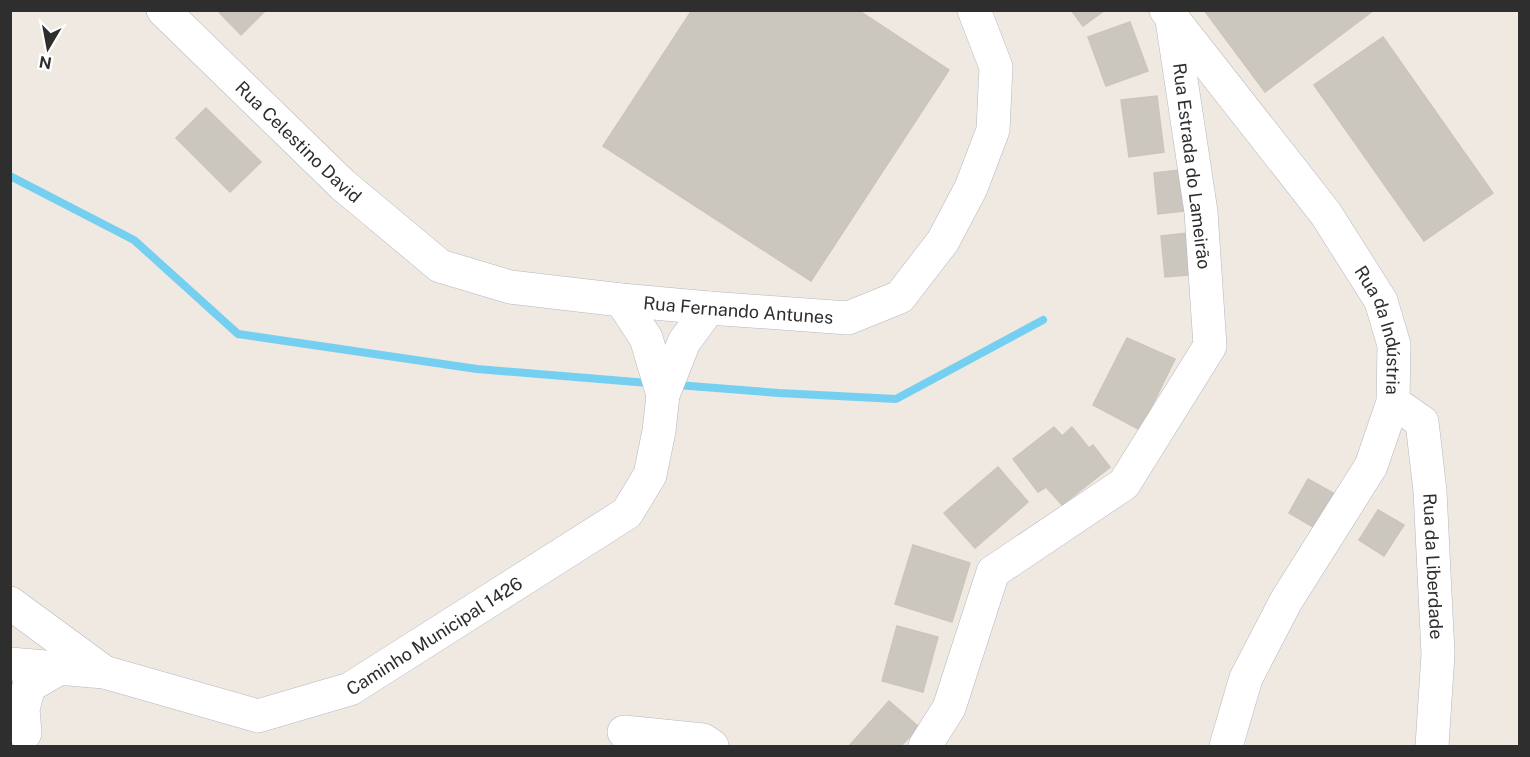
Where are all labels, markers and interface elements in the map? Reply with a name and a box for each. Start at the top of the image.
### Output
north arrow [18,18,78,78]
text: N [38,52,53,73]
street label: Rua Estrada do Lameirão [1169,62,1215,270]
street label: Rua Celestino David [232,76,366,207]
street label: Rua da Indústria [1351,262,1405,395]
street label: Rua Fernando Antunes [643,292,834,327]
street label: Rua da Liberdade [1420,493,1448,640]
street label: Caminho Municipal 1426 [342,572,526,699]

